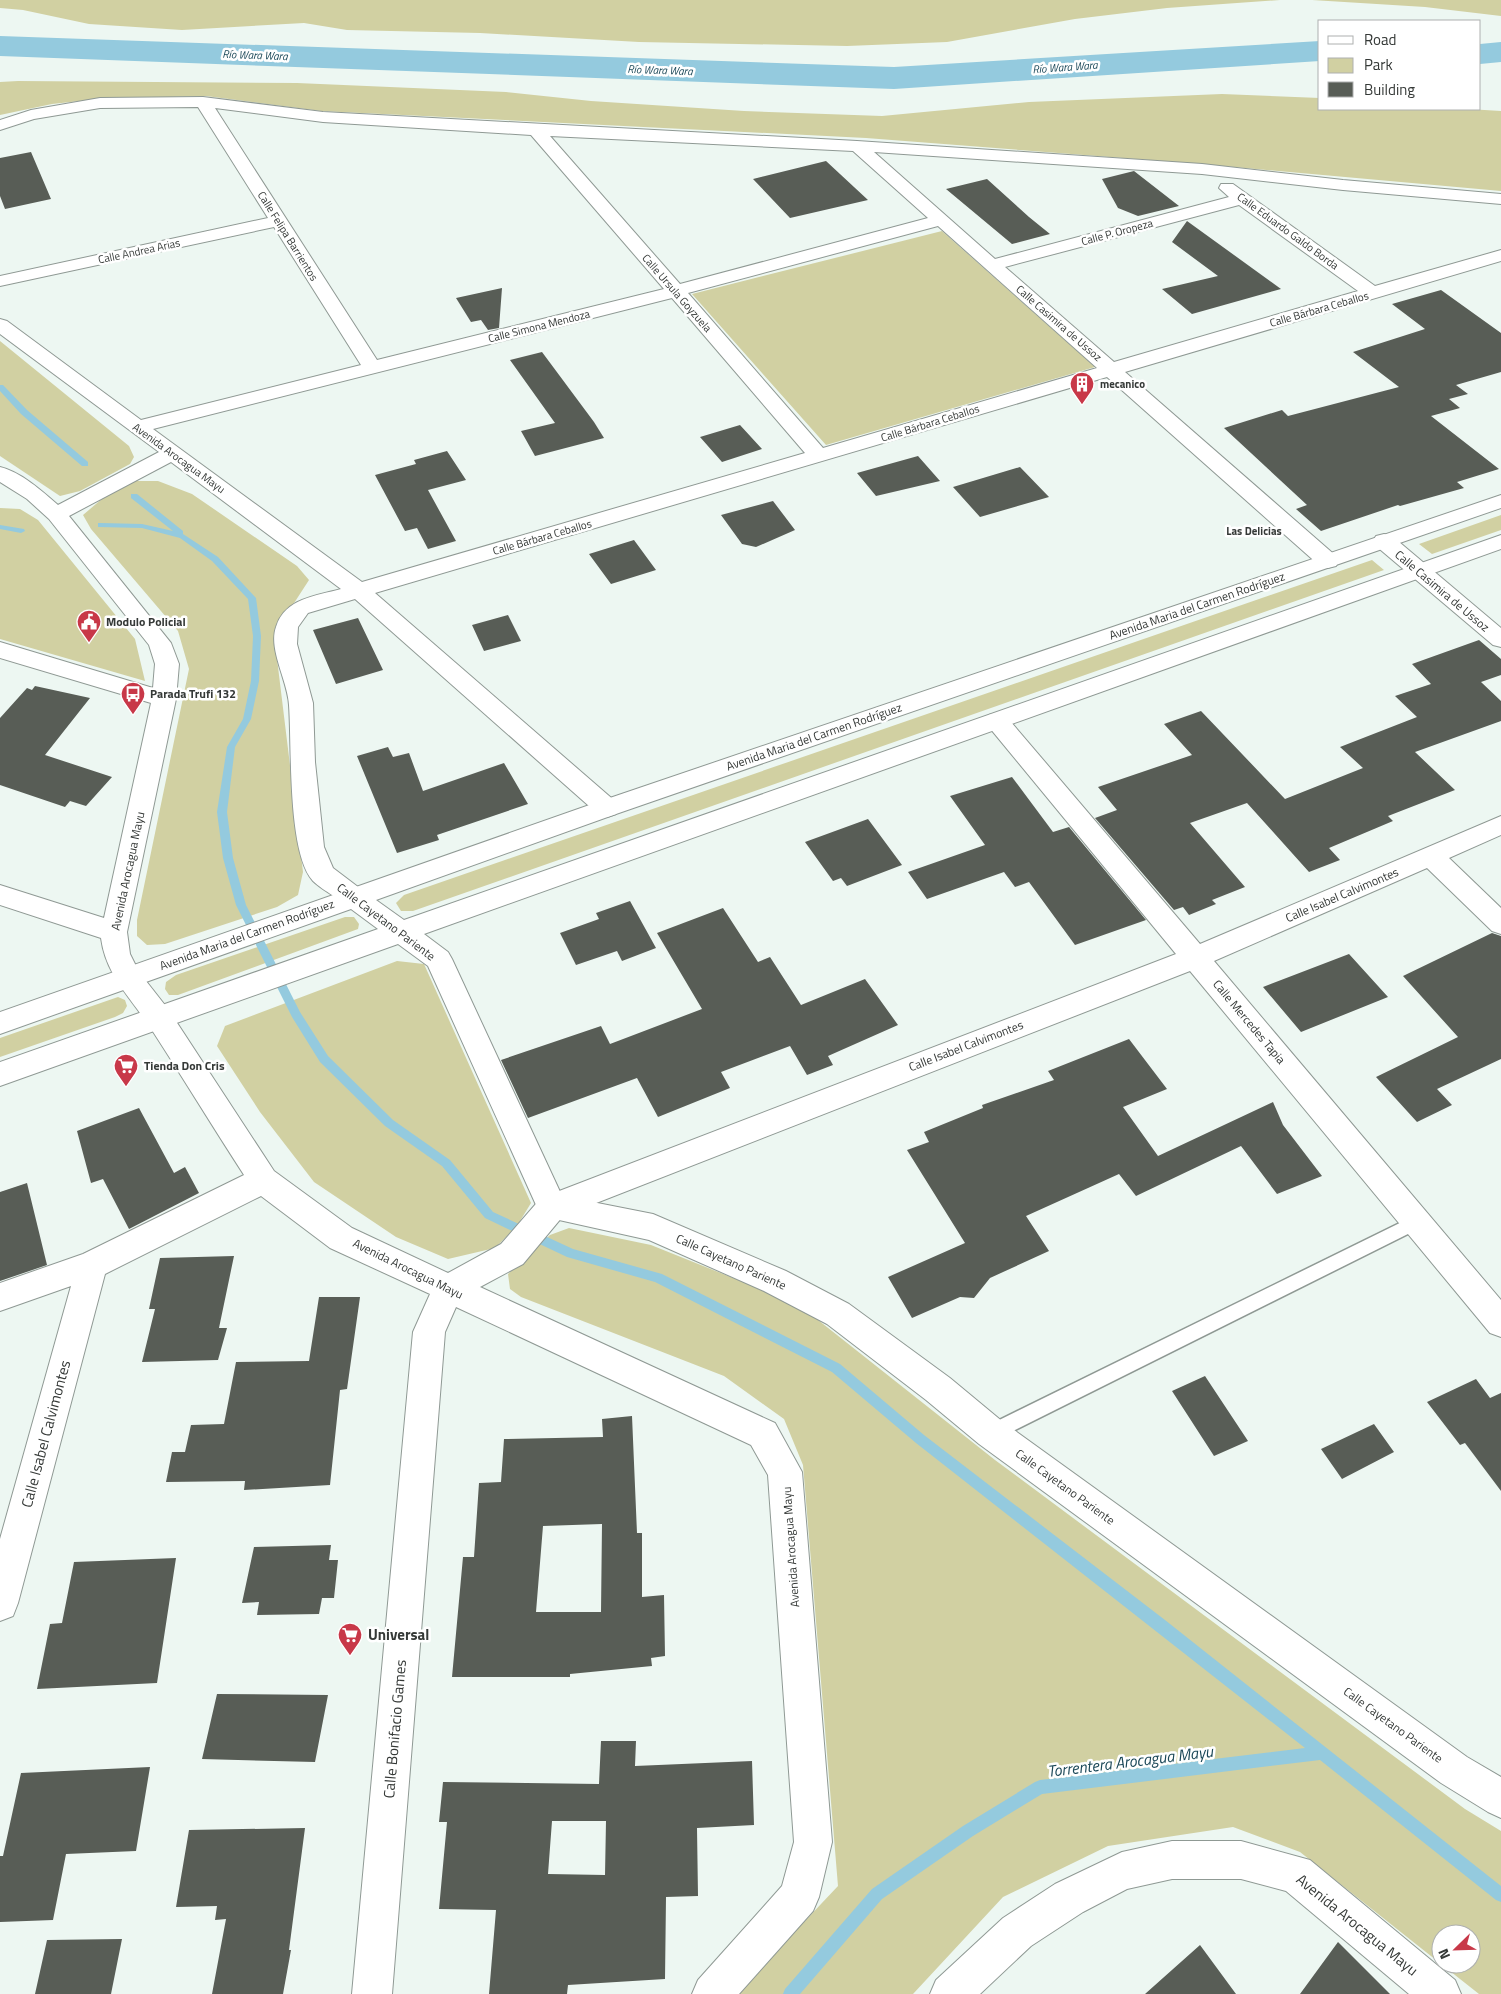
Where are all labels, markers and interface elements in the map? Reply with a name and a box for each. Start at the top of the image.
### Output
legend [1318,20,1481,110]
text: Road [1364,28,1396,51]
water label: Río Wara Wara [222,46,288,64]
text: Park [1364,53,1393,76]
water label: Río Wara Wara [1032,57,1099,77]
water label: Río Wara Wara [627,61,693,79]
text: Building [1364,78,1415,101]
street label: Calle Felipa Barrientos [254,188,322,284]
street label: Calle Eduardo Galdo Borda [1234,189,1342,274]
street label: Calle P. Oropeza [1079,215,1155,249]
street label: Calle Andrea Arias [97,235,181,267]
street label: Calle Ursula Goyzuela [638,250,716,336]
street label: Calle Casimira de Ussoz [1013,281,1105,365]
street label: Calle Bárbara Ceballos [1268,287,1370,331]
street label: Calle Simona Mendoza [486,305,592,346]
building icon: mecanico [1069,371,1095,405]
place label: mecanico [1100,376,1145,392]
street label: Calle Bárbara Ceballos [879,400,981,446]
street label: Avenida Arocagua Mayu [129,419,229,497]
street label: Calle Bárbara Ceballos [491,515,593,559]
district label: Las Delicias [1226,523,1282,539]
street label: Calle Casimira de Ussoz [1391,545,1494,636]
street label: Avenida Maria del Carmen Rodríguez [1106,566,1287,645]
public building icon: Modulo Policial [76,609,102,643]
place label: Modulo Policial [106,612,186,631]
bus stop icon: Parada Trufi 132 [120,681,146,715]
place label: Parada Trufi 132 [150,684,236,703]
street label: Avenida Maria del Carmen Rodríguez [723,697,904,776]
street label: Avenida Arocagua Mayu [106,810,149,932]
street label: Calle Isabel Calvimontes [1282,862,1402,927]
street label: Calle Cayetano Pariente [333,878,440,965]
street label: Avenida Maria del Carmen Rodríguez [157,894,337,975]
street label: Calle Mercedes Tapia [1208,975,1290,1068]
street label: Calle Isabel Calvimontes [906,1015,1026,1076]
supermarket icon: Tienda Don Cris [113,1053,139,1087]
place label: Tienda Don Cris [144,1056,225,1075]
street label: Calle Cayetano Pariente [673,1229,790,1294]
street label: Avenida Arocagua Mayu [350,1234,467,1304]
street label: Calle Isabel Calvimontes [15,1358,76,1510]
street label: Calle Cayetano Pariente [1011,1444,1119,1529]
street label: Avenida Arocagua Mayu [777,1486,804,1608]
supermarket icon: Universal [337,1622,363,1656]
place label: Universal [368,1623,429,1646]
street label: Calle Bonifacio Games [377,1659,412,1799]
street label: Calle Cayetano Pariente [1339,1682,1447,1767]
water label: Torrentera Arocagua Mayu [1046,1739,1215,1783]
street label: Avenida Arocagua Mayu [1291,1868,1423,1981]
north arrow [1431,1924,1481,1974]
text: N [1432,1946,1455,1963]

